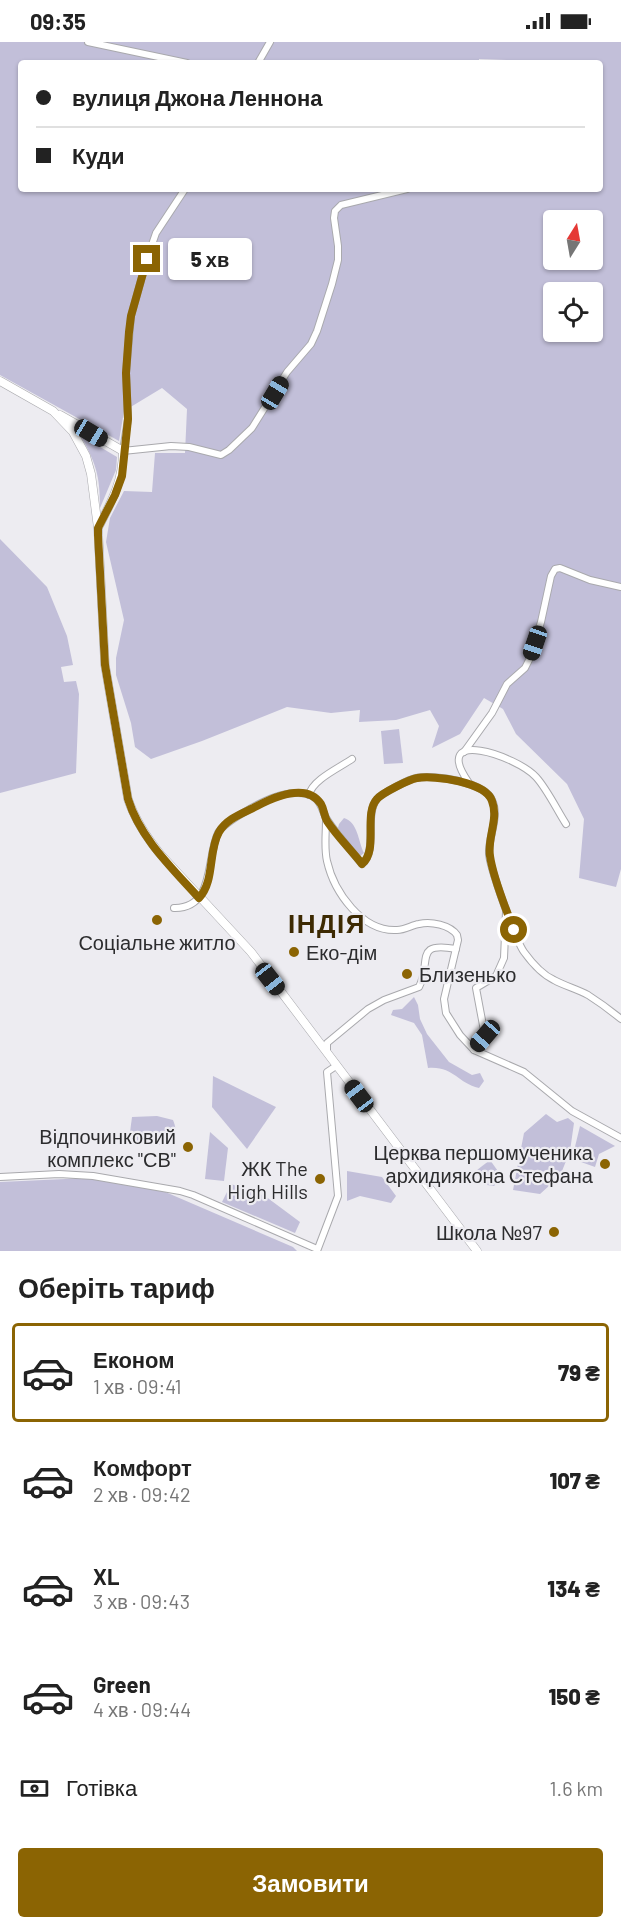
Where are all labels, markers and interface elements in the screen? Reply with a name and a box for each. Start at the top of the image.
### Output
text: 09:35 [30,8,86,34]
text: вулиця Джона Леннона [72,84,322,110]
text: Куди [72,142,125,168]
north arrow [543,210,603,270]
map controls [543,210,603,342]
callout: 5 хв [168,238,252,280]
route end [133,245,160,272]
text: 5 хв [191,247,229,271]
button: locate [543,282,603,342]
car [258,373,292,413]
car [71,416,111,450]
car [521,623,549,663]
district label: ІНДІЯ [288,907,366,938]
marker: Соціальне житло [150,913,164,927]
route start [500,916,527,943]
place label: Соціальне житло [78,930,236,954]
place label: Еко-дім [306,940,377,964]
marker: Еко-дім [287,945,301,959]
car [252,959,288,999]
place label: Близенько [419,962,516,986]
marker: Близенько [400,967,414,981]
car [466,1017,504,1055]
car [341,1076,377,1116]
place label: Відпочинковий комплекс "СВ" [39,1124,176,1171]
marker: Відпочинковий комплекс "СВ" [181,1140,195,1154]
place label: Церква першомученика архидиякона Стефана [373,1140,594,1187]
place label: ЖК The High Hills [227,1156,308,1203]
marker: Церква першомученика архидиякона Стефана [598,1157,612,1171]
marker: ЖК The High Hills [313,1172,327,1186]
place label: Школа №97 [436,1220,543,1244]
marker: Школа №97 [547,1225,561,1239]
text: Оберіть тариф [18,1271,215,1303]
icon: car [21,1346,75,1400]
text: Економ [93,1346,175,1372]
text: 79 ₴ [558,1359,600,1385]
text: 1 хв · 09:41 [93,1374,182,1398]
icon: car [21,1454,75,1508]
text: Комфорт [93,1454,192,1480]
text: 107 ₴ [549,1467,600,1493]
text: 2 хв · 09:42 [93,1482,191,1506]
icon: car [21,1562,75,1616]
text: XL [93,1563,119,1589]
text: 134 ₴ [547,1575,600,1601]
text: 3 хв · 09:43 [93,1589,190,1613]
icon: car [21,1670,75,1724]
text: Green [93,1671,151,1697]
text: 150 ₴ [549,1683,600,1709]
text: 4 хв · 09:44 [93,1697,191,1721]
icon: cash [18,1772,51,1805]
text: Готівка [66,1774,137,1800]
text: 1.6 km [550,1776,603,1800]
button: Замовити [18,1848,603,1917]

